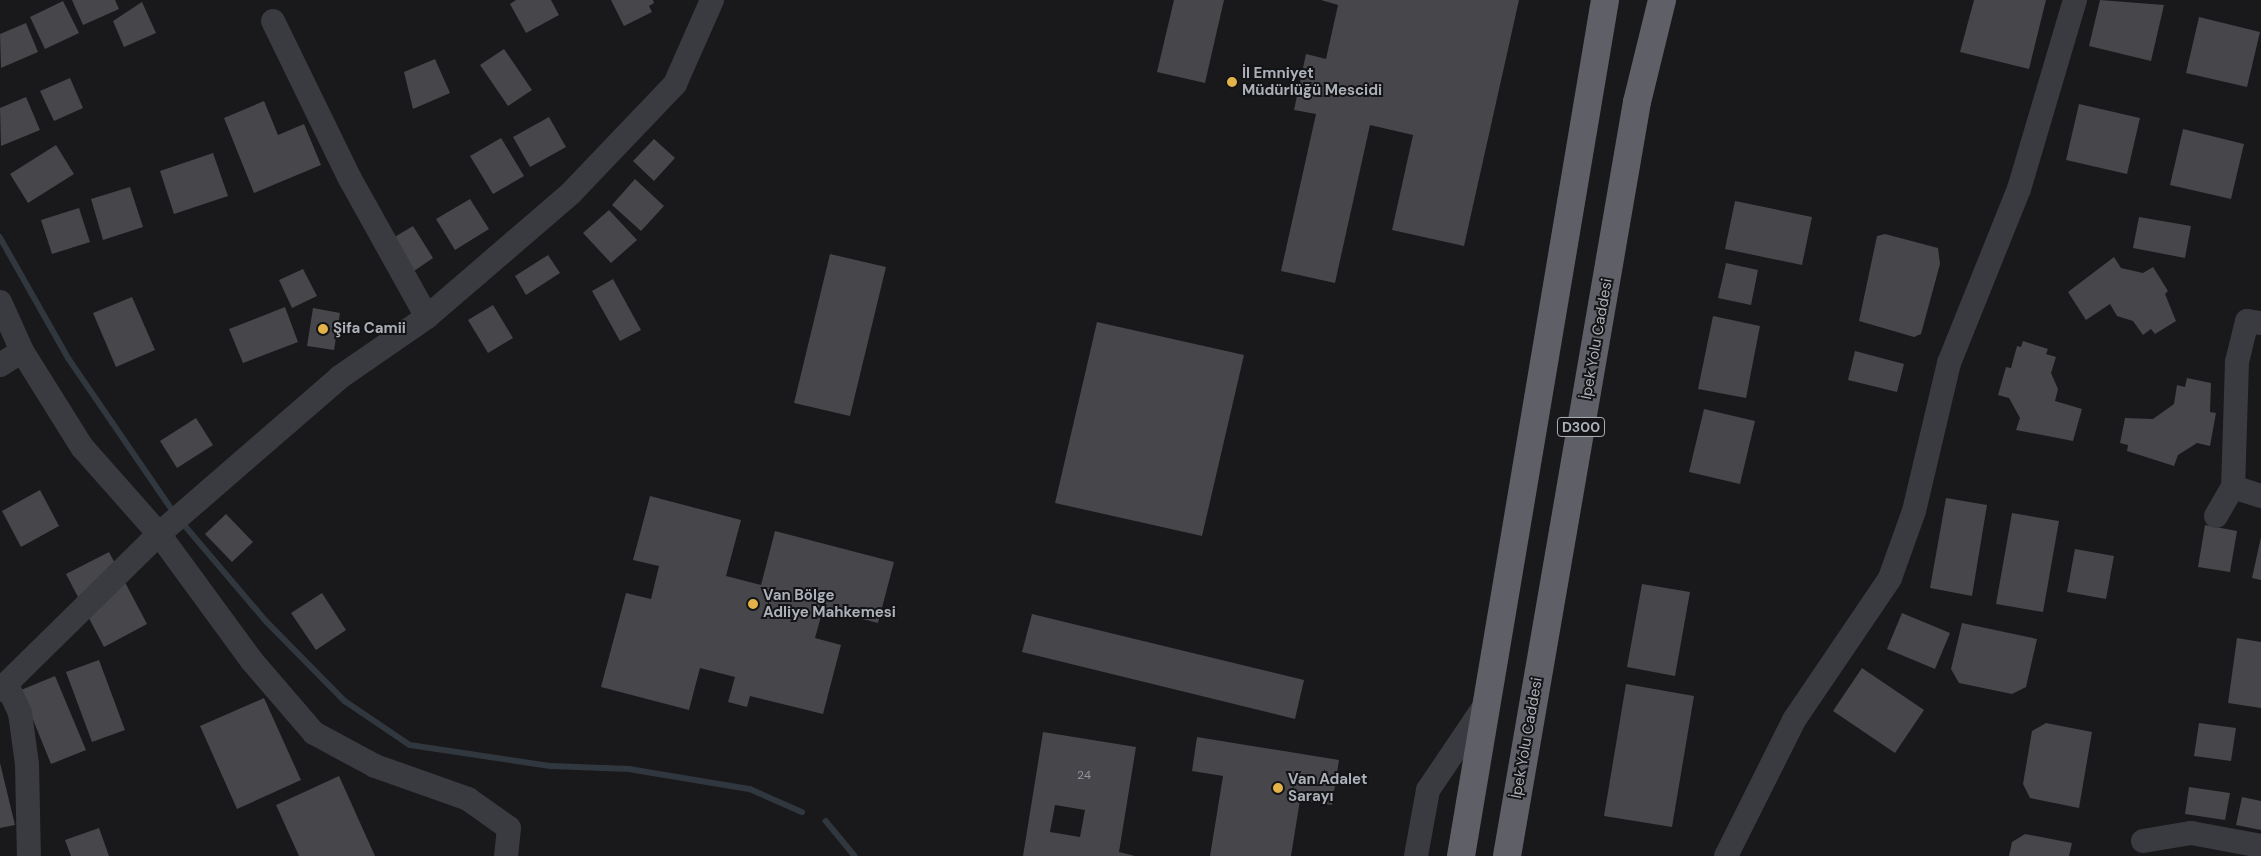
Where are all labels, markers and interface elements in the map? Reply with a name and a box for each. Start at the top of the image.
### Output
place label: İl Emniyet Müdürlüğü Mescidi [1242,64,1382,99]
marker: İl Emniyet Müdürlüğü Mescidi [1226,76,1238,88]
street label: İpek Yolu Caddesi [1577,277,1617,401]
place label: Şifa Camii [333,320,406,338]
marker: Şifa Camii [317,323,329,335]
road number: D300 [1556,416,1606,438]
place label: Van Bölge Adliye Mahkemesi [763,586,896,621]
marker: Van Bölge Adliye Mahkemesi [747,598,759,610]
street label: İpek Yolu Caddesi [1507,676,1547,800]
house number: 24 [1077,769,1091,783]
place label: Van Adalet Sarayı [1288,770,1368,805]
marker: Van Adalet Sarayı [1272,782,1284,794]

